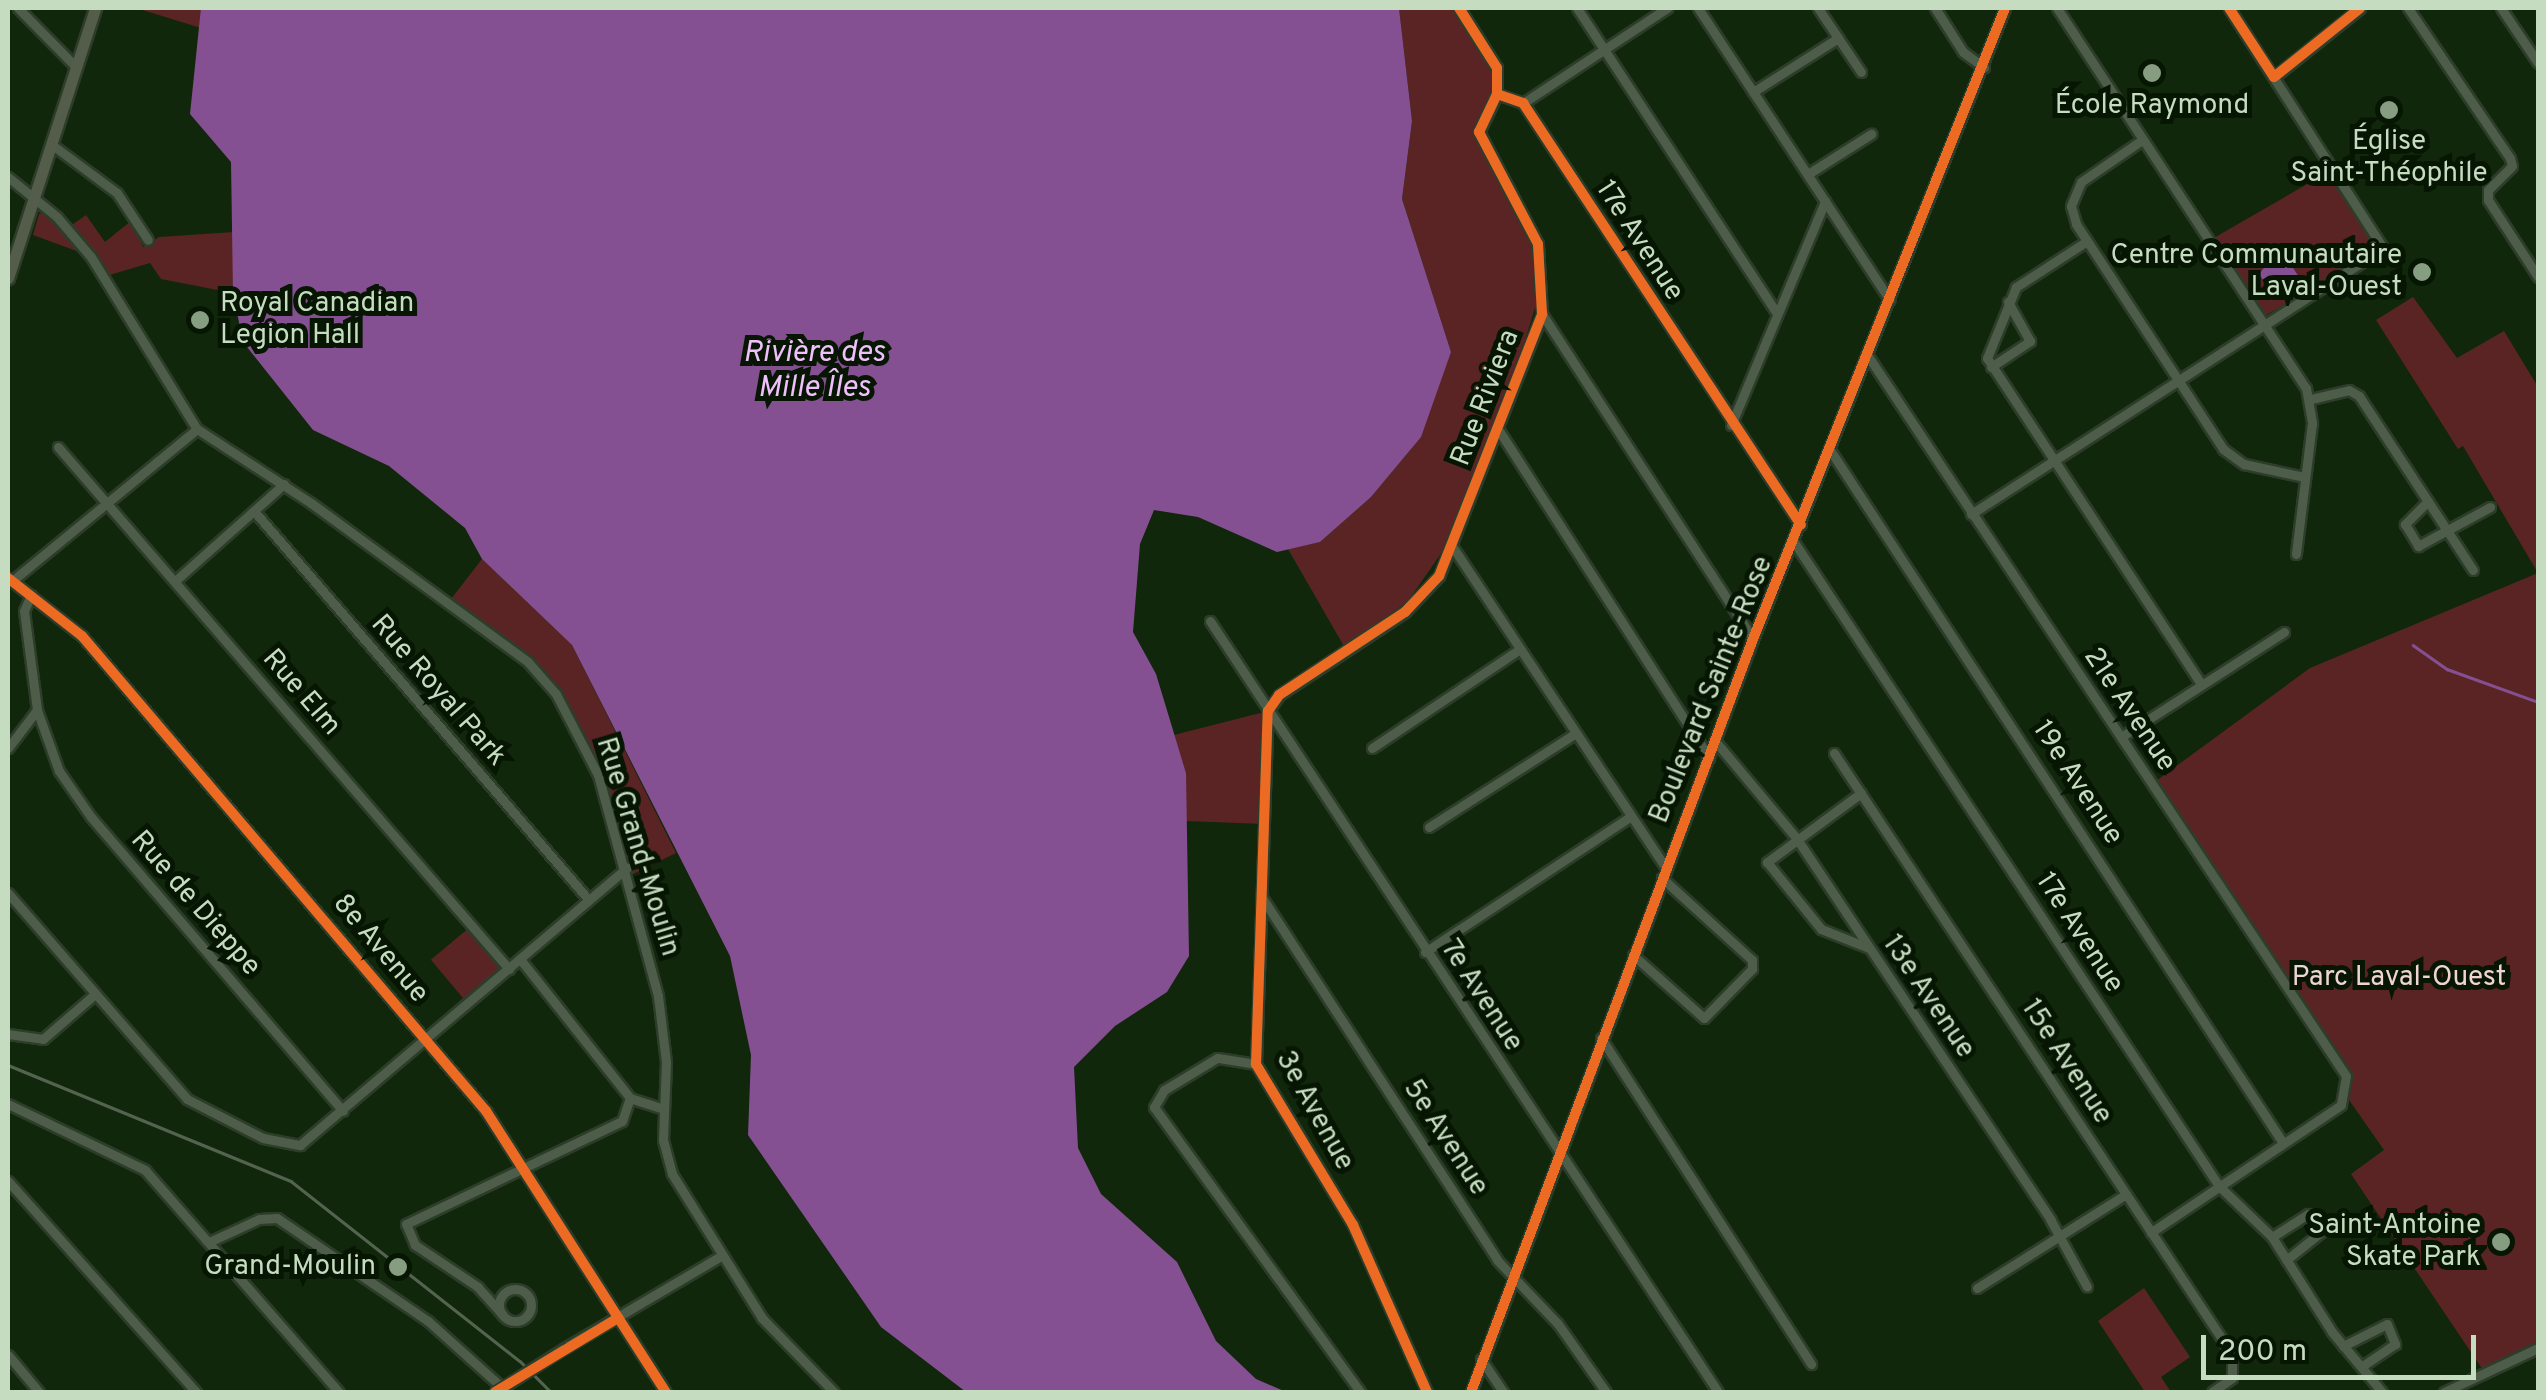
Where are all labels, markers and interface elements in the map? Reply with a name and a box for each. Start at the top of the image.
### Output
marker: École Raymond [2141,62,2163,84]
place label: École Raymond [2055,89,2249,123]
marker: Église Saint-Théophile [2378,99,2400,121]
place label: Église Saint-Théophile [2290,125,2488,191]
street label: 17e Avenue [1587,174,1691,308]
place label: Centre Communautaire Laval-Ouest [2110,239,2402,305]
marker: Centre Communautaire Laval-Ouest [2411,261,2433,283]
place label: Royal Canadian Legion Hall [220,287,414,353]
marker: Royal Canadian Legion Hall [189,309,211,331]
street label: Rue Riviera [1445,325,1527,471]
water label: Rivière des Mille Îles [743,336,885,406]
street label: Boulevard Sainte-Rose [1643,552,1781,828]
street label: Rue Royal Park [363,608,513,774]
street label: 21e Avenue [2075,641,2183,779]
street label: Rue Elm [254,643,348,743]
street label: 19e Avenue [2024,714,2130,852]
street label: Rue Grand-Moulin [588,733,686,961]
street label: Rue de Dieppe [123,825,267,983]
street label: 17e Avenue [2027,866,2131,1000]
street label: 8e Avenue [325,887,435,1011]
street label: 13e Avenue [1874,928,1982,1066]
street label: 7e Avenue [1432,933,1530,1059]
park label: Parc Laval-Ouest [2292,961,2506,995]
street label: 15e Avenue [2013,993,2119,1131]
street label: 3e Avenue [1267,1045,1361,1177]
street label: 5e Avenue [1395,1073,1495,1203]
place label: Saint-Antoine Skate Park [2308,1209,2481,1275]
marker: Saint-Antoine Skate Park [2490,1231,2512,1253]
place label: Grand-Moulin [204,1250,376,1284]
marker: Grand-Moulin [385,1254,411,1280]
scale bar [2206,1315,2481,1377]
text: 200 m [2218,1334,2307,1371]

